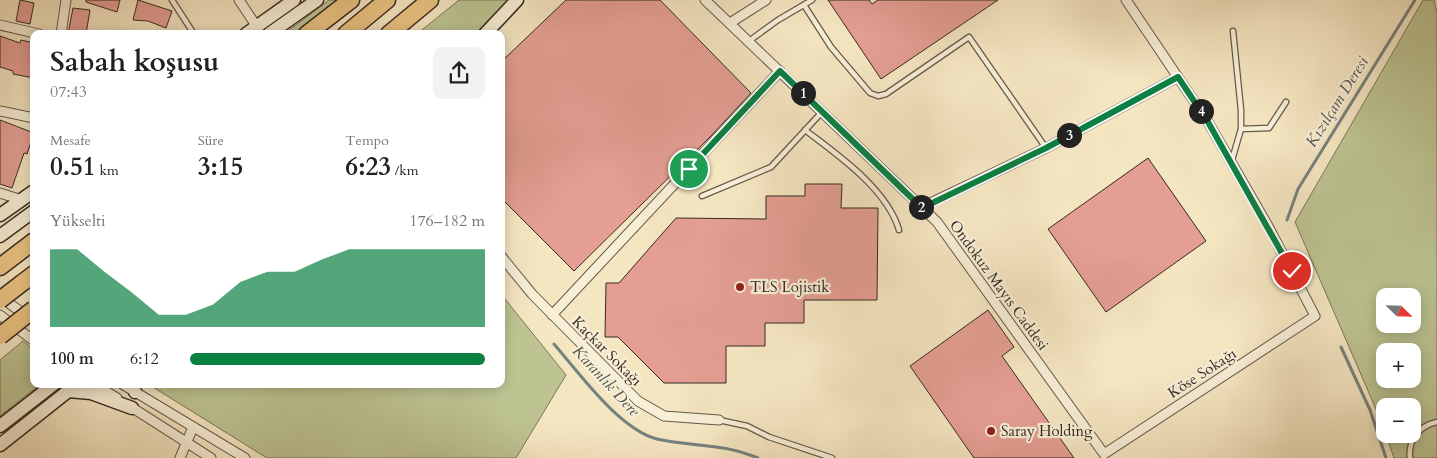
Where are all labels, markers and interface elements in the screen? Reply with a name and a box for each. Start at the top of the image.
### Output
text: Sabah koşusu [50,43,219,81]
button: share [433,47,485,99]
water label: Kızılçam Deresi [1300,52,1374,151]
pin: 1 [790,80,816,106]
text: 07:43 [50,81,87,103]
text: 1 [800,84,807,103]
pin: 4 [1188,98,1214,124]
text: 4 [1198,102,1205,121]
pin: 3 [1056,122,1082,148]
text: 3 [1066,126,1073,145]
text: Mesafe [50,131,91,150]
text: Süre [198,131,224,150]
text: Tempo [345,131,389,150]
pin [668,148,710,190]
text: 0.51 [50,150,96,184]
text: 3:15 [198,150,243,184]
text: 6:23 [345,150,391,184]
icon: arrive [675,155,703,183]
text: km [96,161,119,180]
text: /km [391,161,419,180]
pin: 2 [908,194,934,220]
text: 2 [918,198,925,217]
text: Yükselti [50,210,106,232]
text: 176–182 m [409,210,485,232]
street label: Ondokuz Mayıs Caddesi [945,216,1053,354]
pin [1271,250,1313,292]
icon: check [1278,257,1306,285]
place label: TLS Lojistik [750,277,829,297]
marker: TLS Lojistik [734,281,746,293]
north arrow [1376,288,1421,332]
map controls [1376,288,1421,443]
street label: Kaçkar Sokağı [568,312,646,390]
water label: Karanlık Dere [567,341,645,422]
street label: Köse Sokağı [1164,343,1240,403]
button: + [1376,343,1421,388]
text: 100 m [50,348,94,370]
text: 6:12 [130,348,159,370]
button: − [1376,398,1421,443]
place label: Saray Holding [1001,421,1093,441]
marker: Saray Holding [985,425,997,437]

